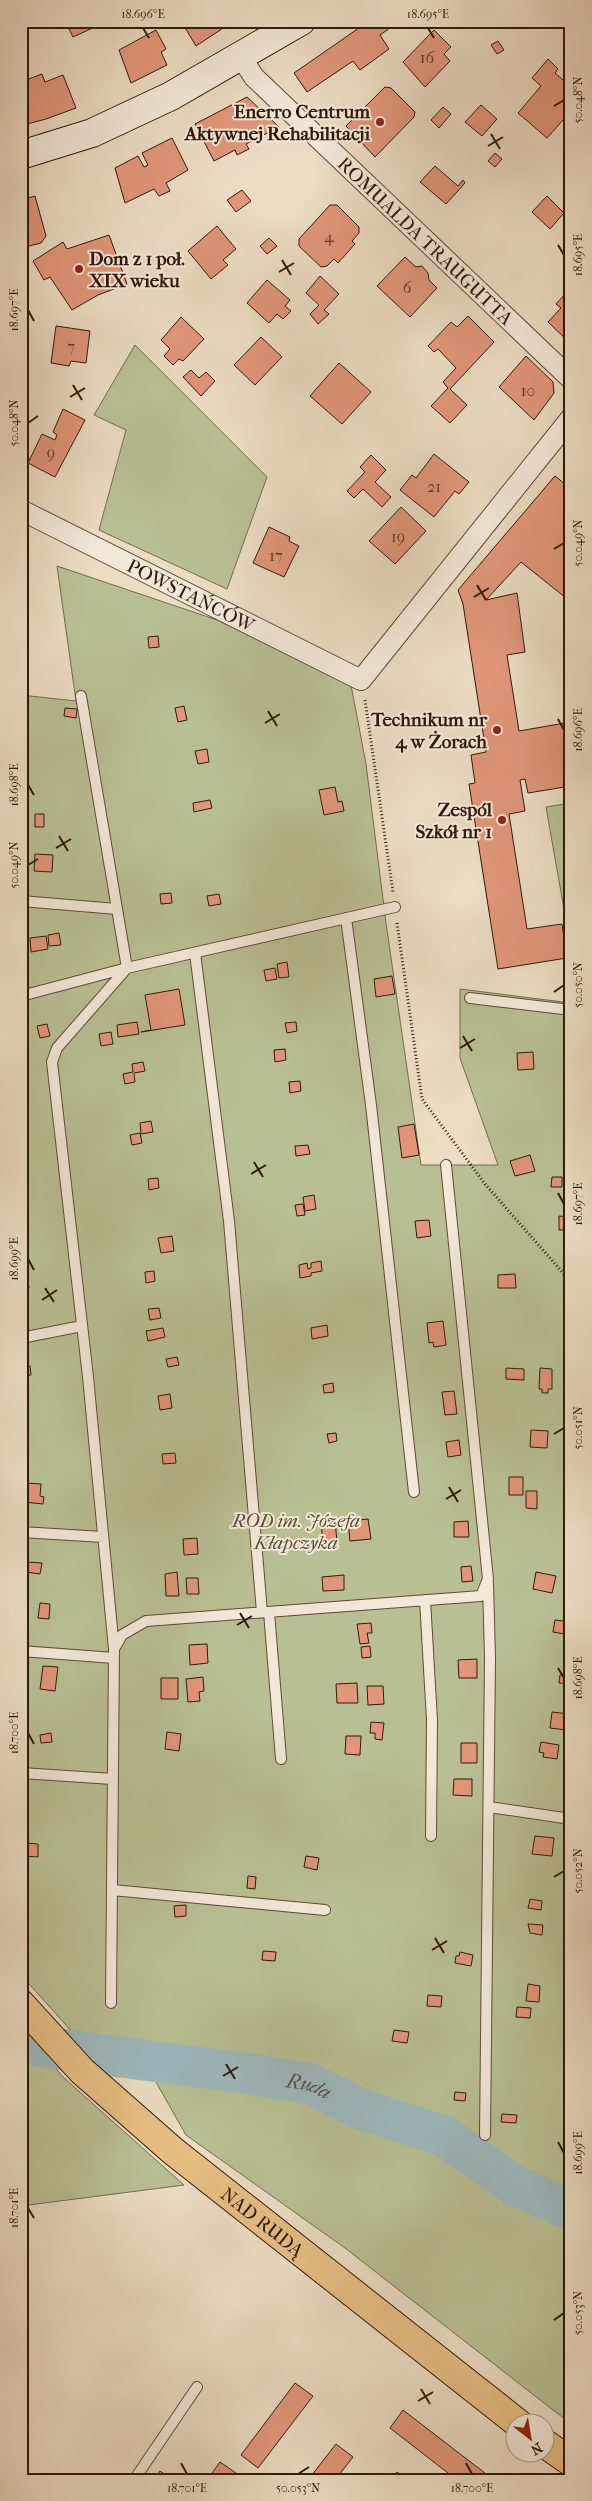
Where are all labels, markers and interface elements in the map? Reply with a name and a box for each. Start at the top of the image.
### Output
text: 18.696°E [121,7,165,21]
text: 18.695°E [407,7,449,21]
house number: 16 [420,48,434,67]
text: 50.048°N [571,76,585,124]
place label: Enerro Centrum Aktywnej Rehabilitacji [184,101,370,145]
marker: Enerro Centrum Aktywnej Rehabilitacji [374,116,386,128]
street label: ROMUALDA TRAUGUTTA [333,153,518,330]
house number: 4 [324,227,334,246]
text: 18.695°E [571,234,585,276]
place label: Dom z 1 poł. XIX wieku [88,248,185,292]
marker: Dom z 1 poł. XIX wieku [73,263,85,275]
house number: 6 [403,278,412,297]
text: 18.697°E [7,289,21,331]
house number: 7 [67,337,75,356]
house number: 10 [521,381,535,400]
text: 50.048°N [7,399,21,447]
house number: 9 [47,443,55,462]
house number: 21 [427,477,441,496]
text: 50.049°N [571,519,585,567]
house number: 19 [391,527,405,546]
house number: 17 [269,546,283,565]
street label: POWSTAŃCÓW [123,555,259,637]
text: 18.696°E [571,708,585,752]
place label: Technikum nr 4 w Żorach [370,709,488,753]
marker: Technikum nr 4 w Żorach [491,724,503,736]
text: 18.698°E [7,763,21,807]
place label: Zespól Szkół nr 1 [416,799,493,843]
marker: Zespól Szkół nr 1 [496,814,508,826]
text: 50.049°N [7,841,21,889]
text: 50.050°N [571,962,585,1008]
text: 18.697°E [571,1183,585,1225]
text: 18.699°E [7,1237,21,1281]
text: 50.051°N [571,1406,585,1450]
park label: ROD im. Józefa Kłapczyka [230,1510,360,1554]
text: 18.698°E [571,1656,585,1700]
text: 18.700°E [7,1712,21,1754]
text: 50.052°N [571,1848,585,1894]
water label: Ruda [283,2069,335,2104]
text: 18.699°E [571,2131,585,2175]
street label: NAD RUDĄ [216,2183,308,2262]
text: 18.701°E [7,2188,21,2228]
text: 50.053°N [571,2291,585,2335]
north arrow [504,2414,554,2464]
text: N [527,2439,545,2459]
text: 18.701°E [167,2481,207,2495]
text: 50.053°N [276,2481,320,2495]
text: 18.700°E [451,2481,493,2495]

